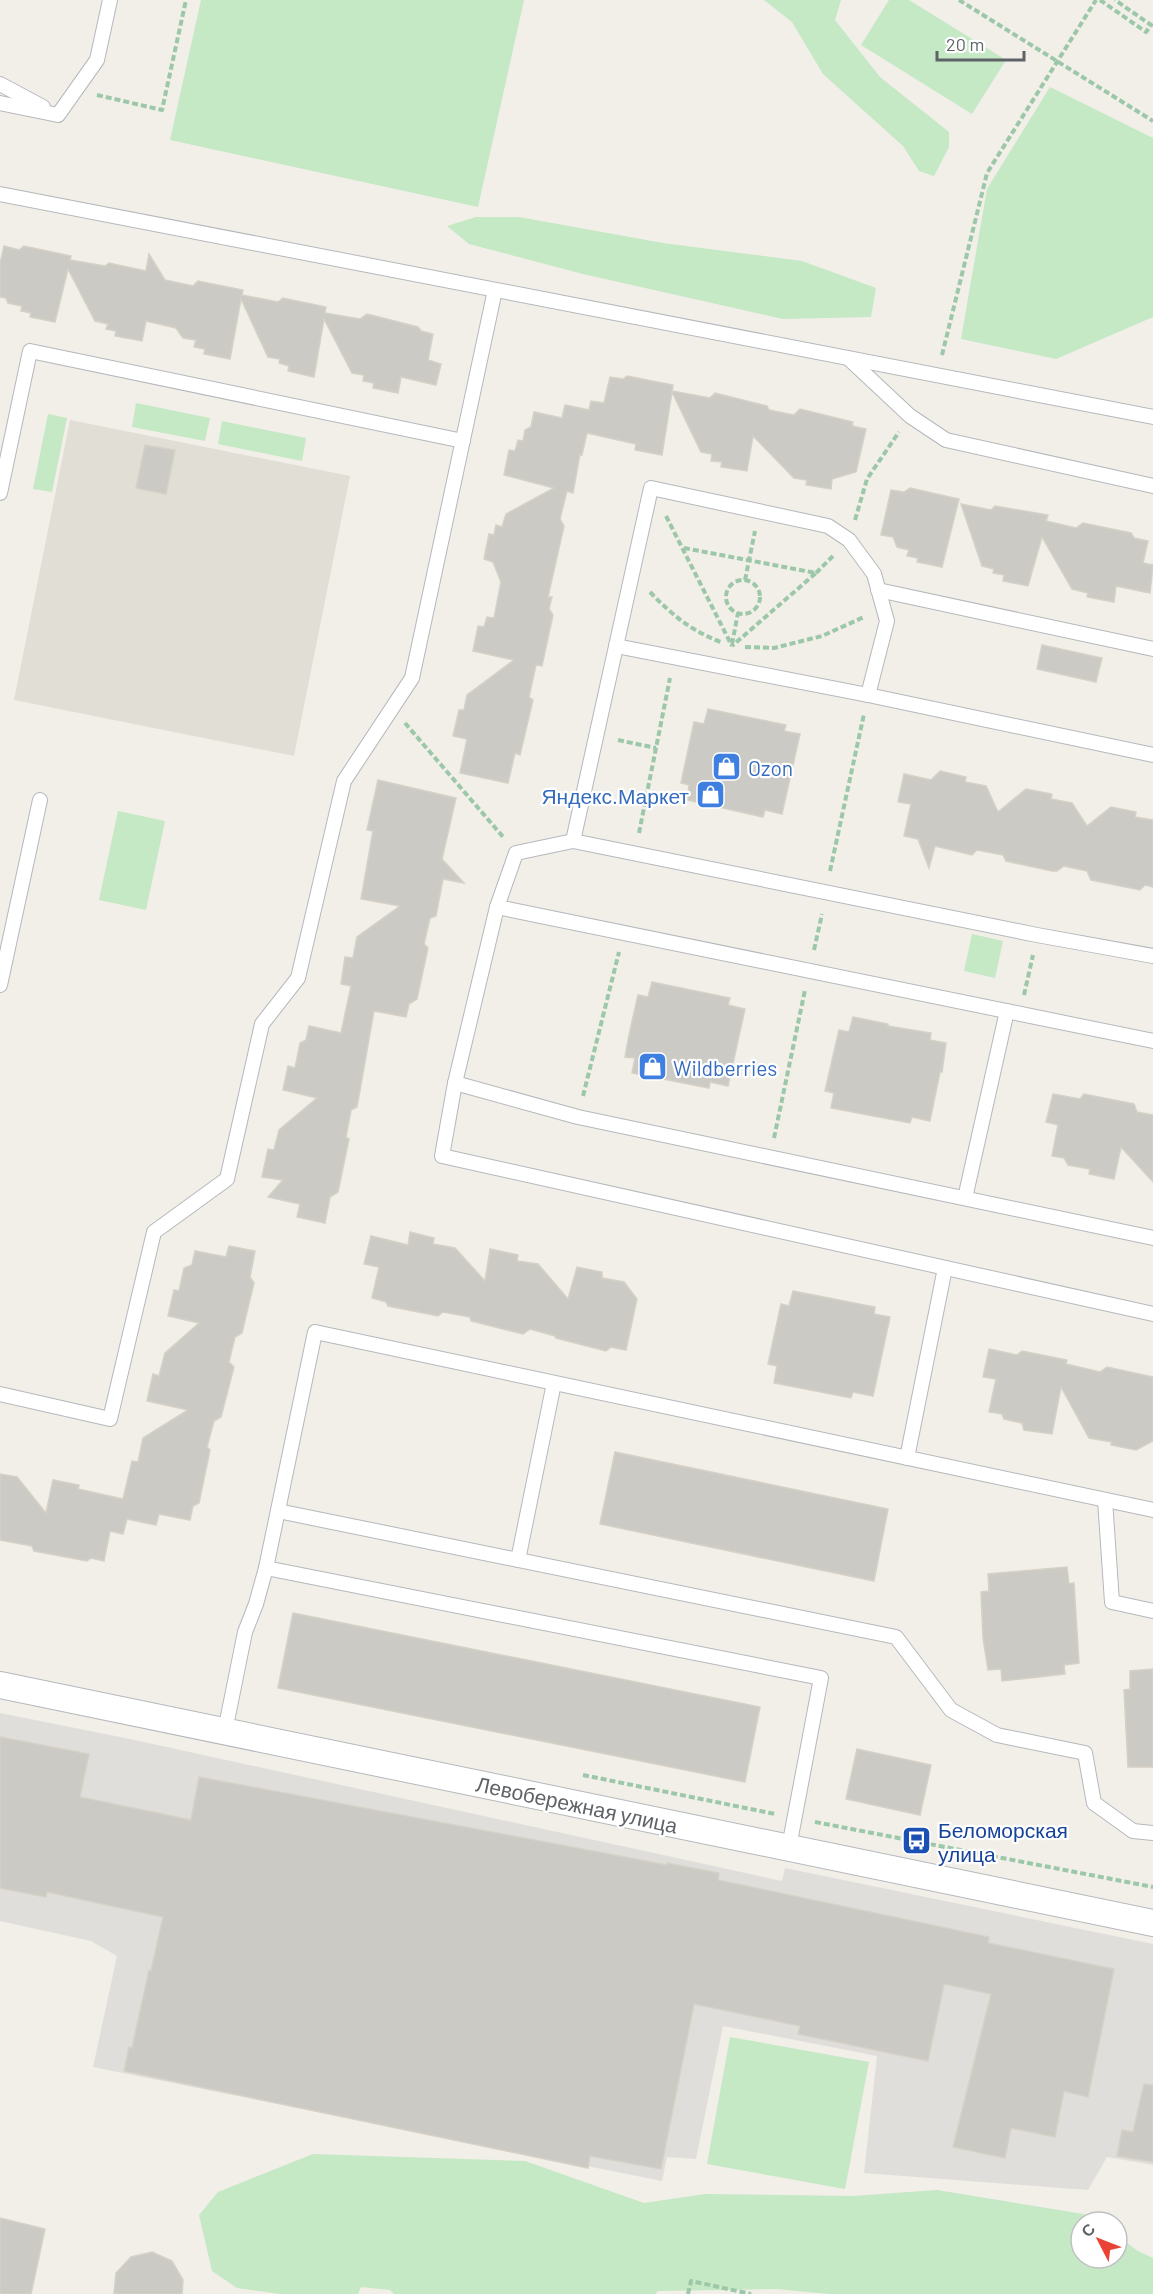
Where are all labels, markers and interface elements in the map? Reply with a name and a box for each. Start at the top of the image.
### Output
scale bar [937,24,1024,62]
text: 20 m [946,33,984,55]
shop icon: Ozon [711,751,743,783]
place label: Ozon [748,755,793,780]
shop icon: Яндекс.Маркет [694,779,726,811]
place label: Яндекс.Маркет [541,783,689,808]
shop icon: Wildberries [636,1051,668,1083]
place label: Wildberries [673,1055,777,1080]
street label: Левобережная улица [474,1770,680,1838]
place label: Беломорская улица [938,1817,1068,1866]
bus stop icon: Беломорская улица [901,1825,933,1857]
north arrow [1069,2210,1129,2270]
text: С [1077,2219,1099,2240]

